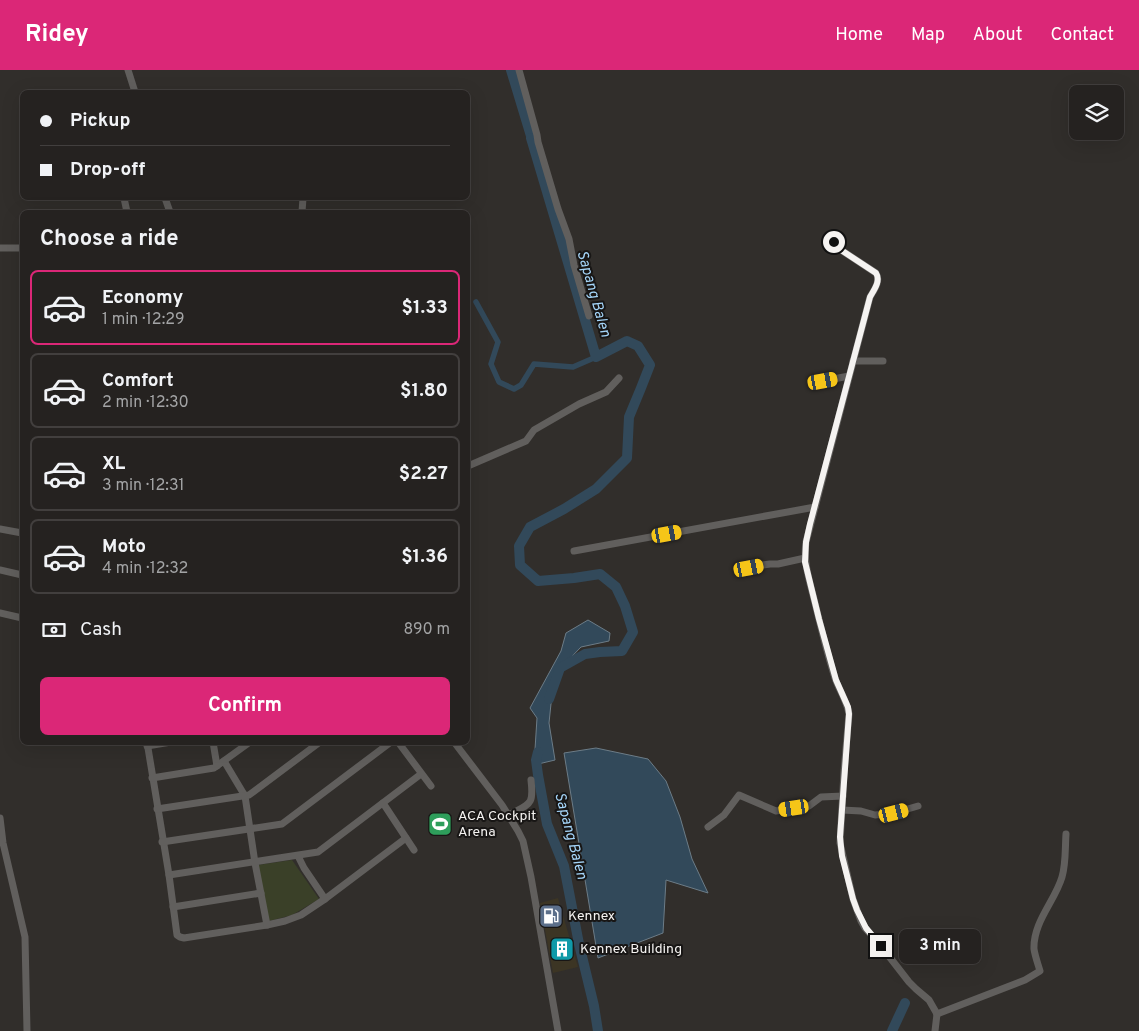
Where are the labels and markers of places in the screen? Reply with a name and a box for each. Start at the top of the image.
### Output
place label: ACA Cockpit Arena [458,808,536,841]
sports icon: ACA Cockpit Arena [427,811,453,837]
fuel station icon: Kennex [538,903,564,929]
place label: Kennex [568,908,615,925]
building icon: Kennex Building [549,936,575,962]
place label: Kennex Building [580,941,682,958]

